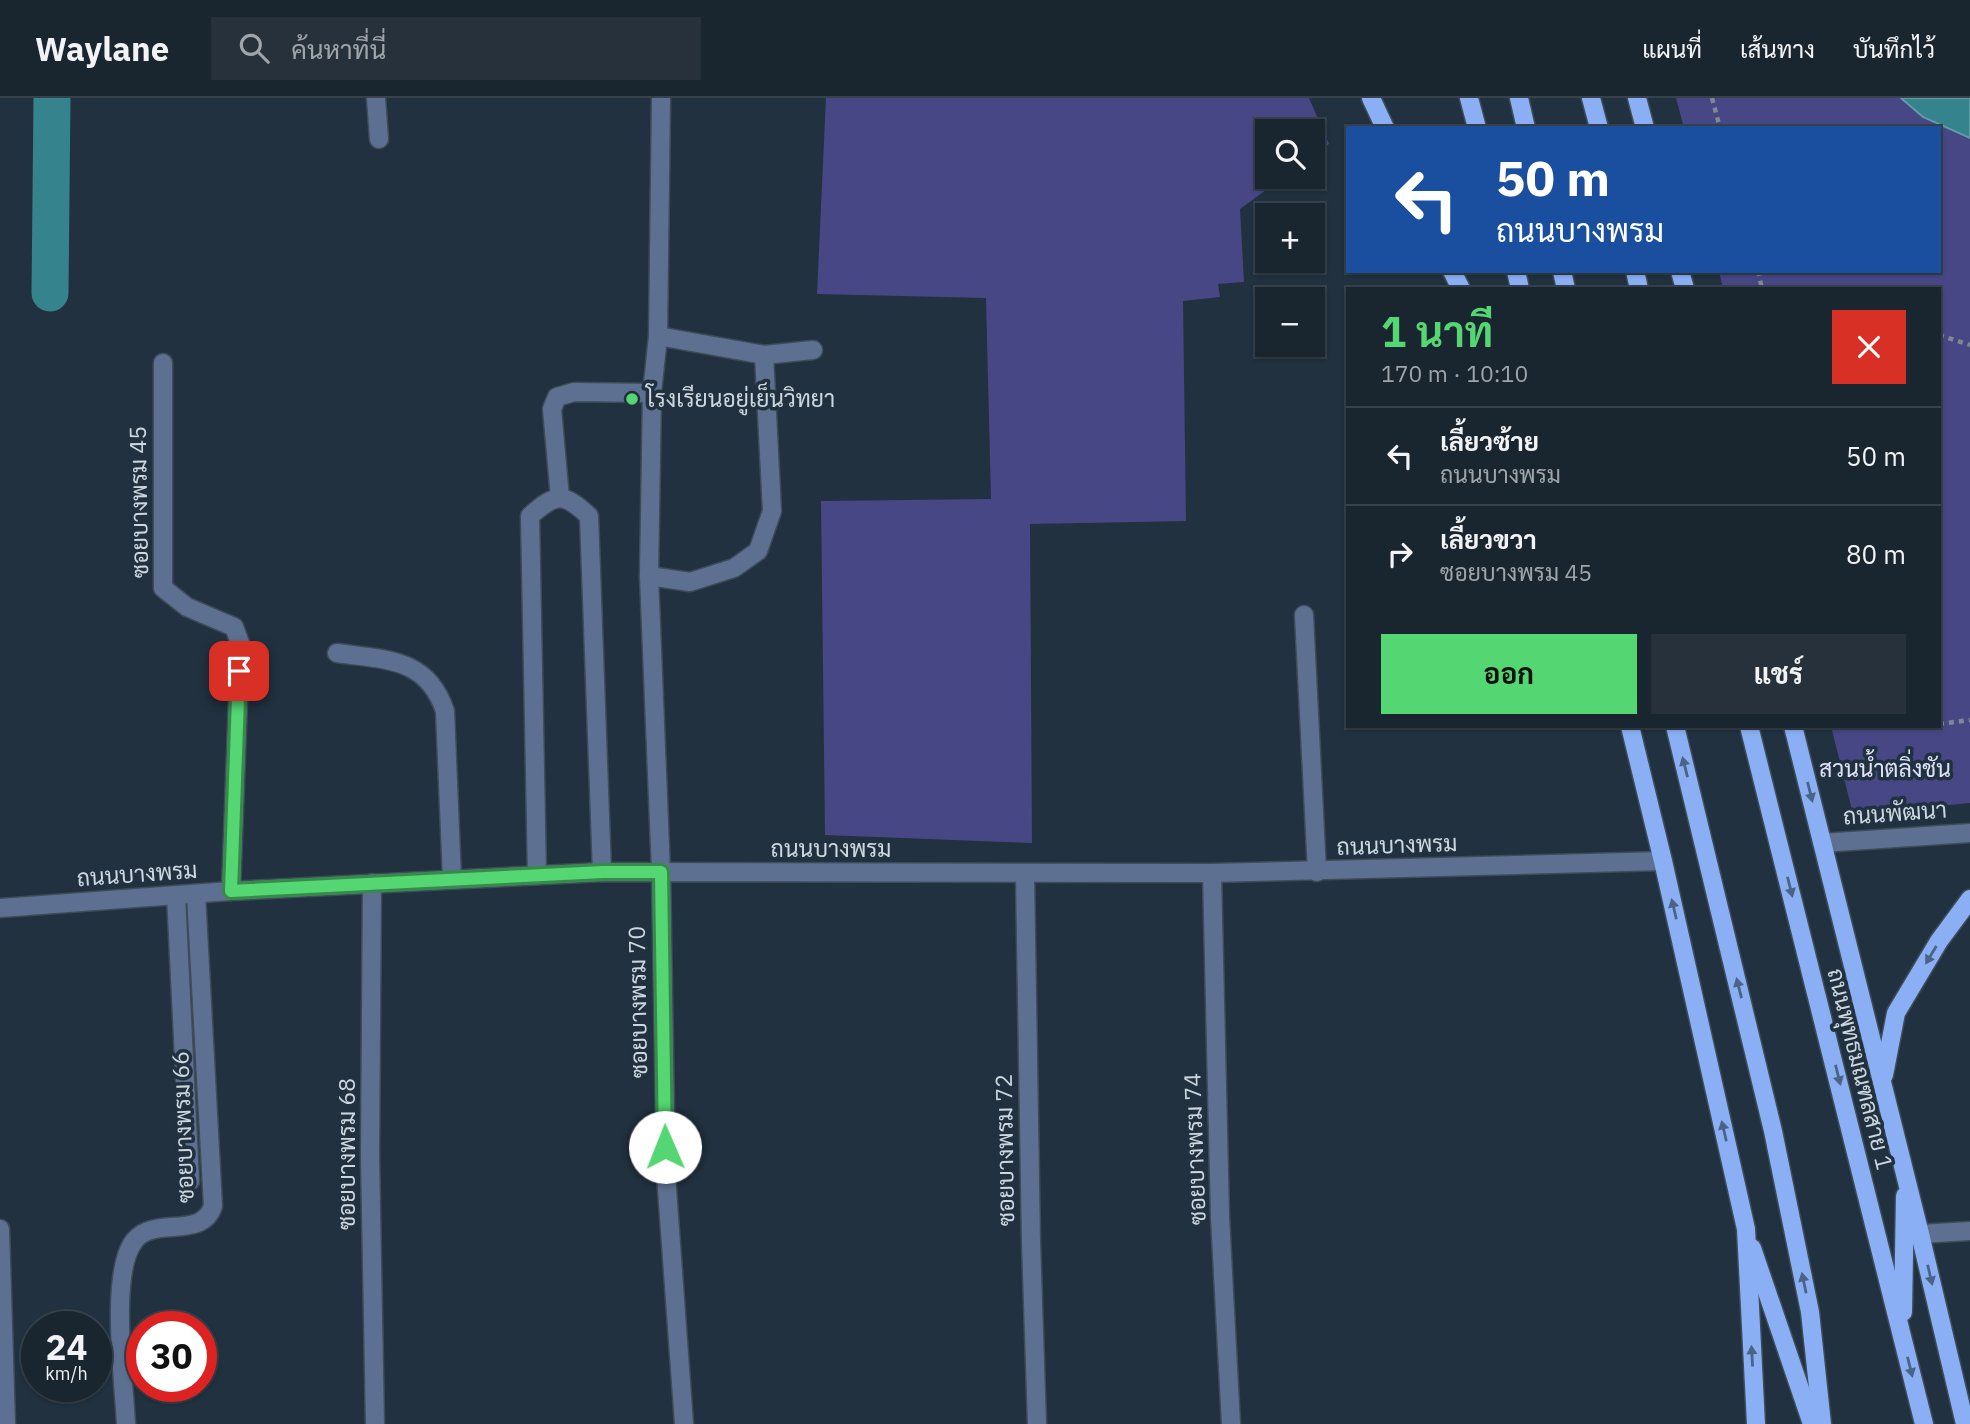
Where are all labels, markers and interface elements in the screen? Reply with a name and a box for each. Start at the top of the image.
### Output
search box [211,17,701,80]
text: Waylane [35,27,169,70]
icon: search [235,29,273,67]
text: ค้นหาที่นี่ [291,32,386,66]
text: แผนที่ [1642,33,1702,65]
text: เส้นทาง [1740,33,1815,65]
text: บันทึกไว้ [1853,33,1935,65]
map controls [1255,119,1325,357]
button: search [1255,119,1325,189]
text: 50 m [1496,146,1610,209]
icon: left [1381,154,1472,245]
button: + [1255,203,1325,273]
text: ถนนบางพรม [1496,209,1664,251]
button: − [1255,287,1325,357]
text: 1 นาที [1381,304,1493,359]
button: close [1832,310,1906,384]
text: 170 m · 10:10 [1381,358,1528,388]
place label: โรงเรียนอยู่เย็นวิทยา [644,382,835,416]
marker: โรงเรียนอยู่เย็นวิทยา [624,391,640,407]
text: เลี้ยวซ้าย [1440,424,1539,458]
street label: ซอยบางพรม 45 [122,426,154,578]
icon: left [1381,437,1419,475]
text: 50 m [1846,439,1906,473]
text: ถนนบางพรม [1440,459,1561,489]
text: เลี้ยวขวา [1440,522,1537,556]
icon: right [1381,535,1419,573]
text: 80 m [1846,537,1906,571]
text: ซอยบางพรม 45 [1440,557,1592,587]
button: ออก [1381,634,1637,714]
button: แชร์ [1651,634,1906,714]
pin [209,641,269,701]
icon: arrive [220,652,258,690]
park label: สวนน้ำตลิ่งชัน [1819,749,1951,783]
one-way arrow [1679,756,1690,778]
one-way arrow [1805,782,1816,804]
street label: ถนนพัฒนา [1842,793,1948,831]
street label: ถนนบางพรม [1336,827,1458,861]
street label: ถนนบางพรม [771,833,891,863]
street label: ถนนบางพรม [76,854,198,892]
one-way arrow [1785,877,1796,899]
one-way arrow [1668,898,1679,920]
street label: ซอยบางพรม 70 [621,926,653,1078]
one-way arrow [1924,945,1937,964]
street label: ถนนพุทธมณฑลสาย 1 [1819,965,1901,1173]
one-way arrow [1733,977,1744,999]
street label: ซอยบางพรม 66 [164,1051,200,1204]
one-way arrow [1833,1064,1844,1086]
street label: ซอยบางพรม 74 [1176,1073,1212,1226]
street label: ซอยบางพรม 72 [988,1074,1020,1226]
street label: ซอยบางพรม 68 [331,1078,361,1230]
position arrow [628,1110,702,1184]
one-way arrow [1718,1120,1729,1142]
one-way arrow [1925,1264,1936,1286]
one-way arrow [1799,1272,1810,1294]
speed limit sign: 30 [126,1311,217,1402]
text: 24 [45,1324,88,1370]
one-way arrow [1747,1345,1758,1367]
one-way arrow [1905,1356,1916,1378]
text: km/h [45,1362,88,1385]

